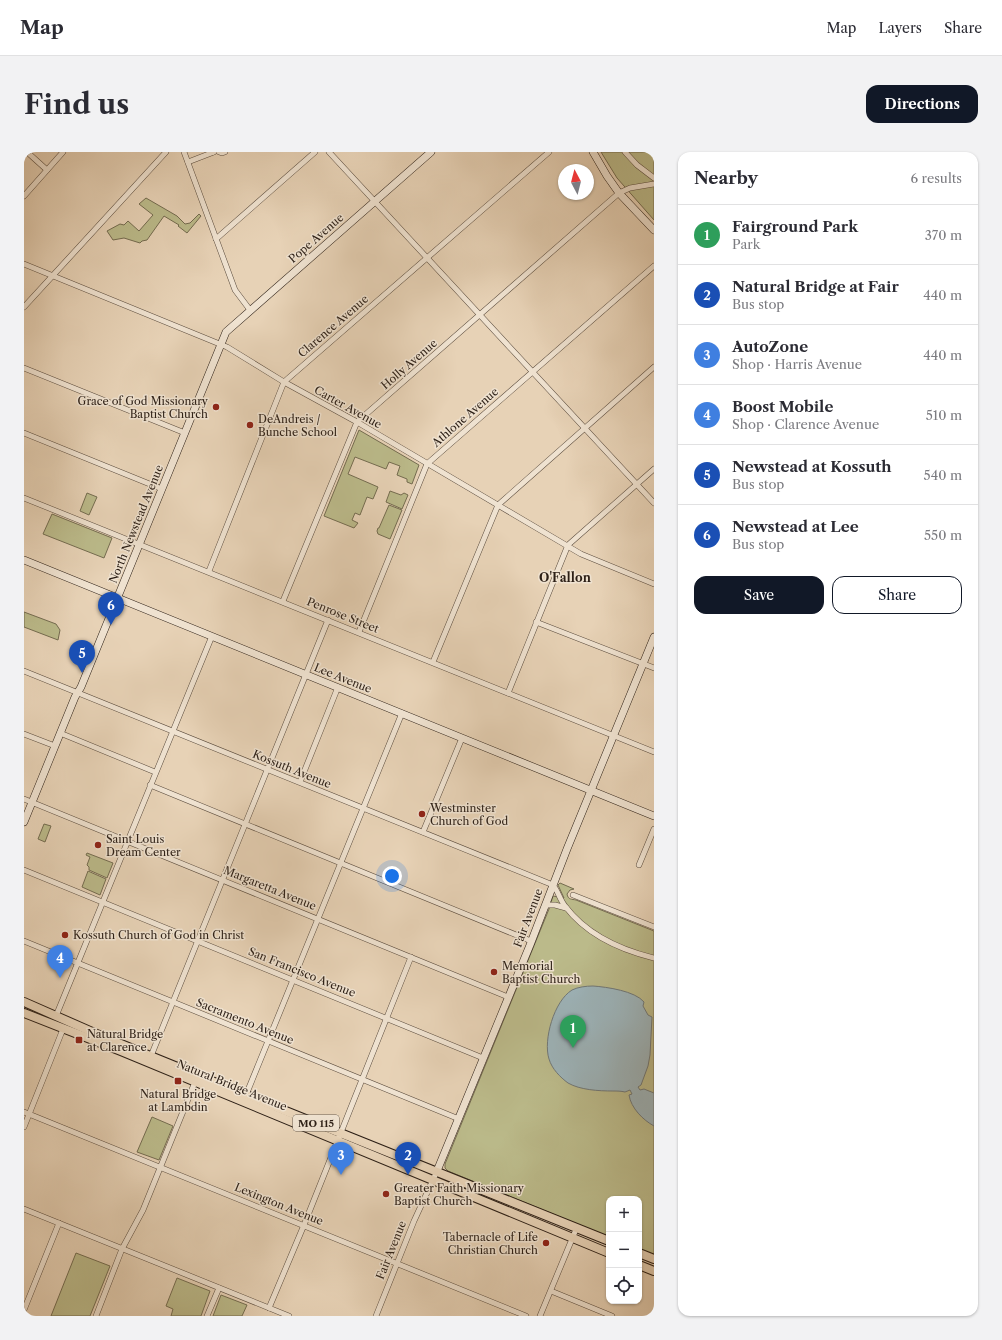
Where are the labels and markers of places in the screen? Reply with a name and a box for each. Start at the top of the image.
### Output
place label: Grace of God Missionary Baptist Church [78,394,209,421]
marker: Grace of God Missionary Baptist Church [211,402,221,412]
place label: DeAndreis / Bunche School [258,412,338,439]
marker: DeAndreis / Bunche School [245,420,255,430]
pin: 6 [98,592,124,625]
pin: 5 [69,640,95,673]
place label: Westminster Church of God [429,801,508,828]
marker: Westminster Church of God [417,809,427,819]
place label: Saint Louis Dream Center [106,832,181,859]
marker: Saint Louis Dream Center [93,840,103,850]
place label: Kossuth Church of God in Christ [73,928,244,942]
marker: Kossuth Church of God in Christ [60,930,70,940]
pin: 4 [47,945,73,978]
place label: Memorial Baptist Church [502,959,580,986]
marker: Memorial Baptist Church [489,967,499,977]
pin: 1 [560,1015,586,1048]
place label: Natural Bridge at Clarence [87,1027,163,1054]
marker: Natural Bridge at Clarence [74,1035,84,1045]
marker: Natural Bridge at Lambdin [173,1076,183,1086]
place label: Natural Bridge at Lambdin [140,1087,216,1114]
pin: 3 [328,1142,354,1175]
pin: 2 [395,1142,421,1175]
place label: Greater Faith Missionary Baptist Church [394,1181,525,1208]
marker: Greater Faith Missionary Baptist Church [381,1189,391,1199]
place label: Tabernacle of Life Christian Church [443,1230,538,1257]
marker: Tabernacle of Life Christian Church [541,1238,551,1248]

